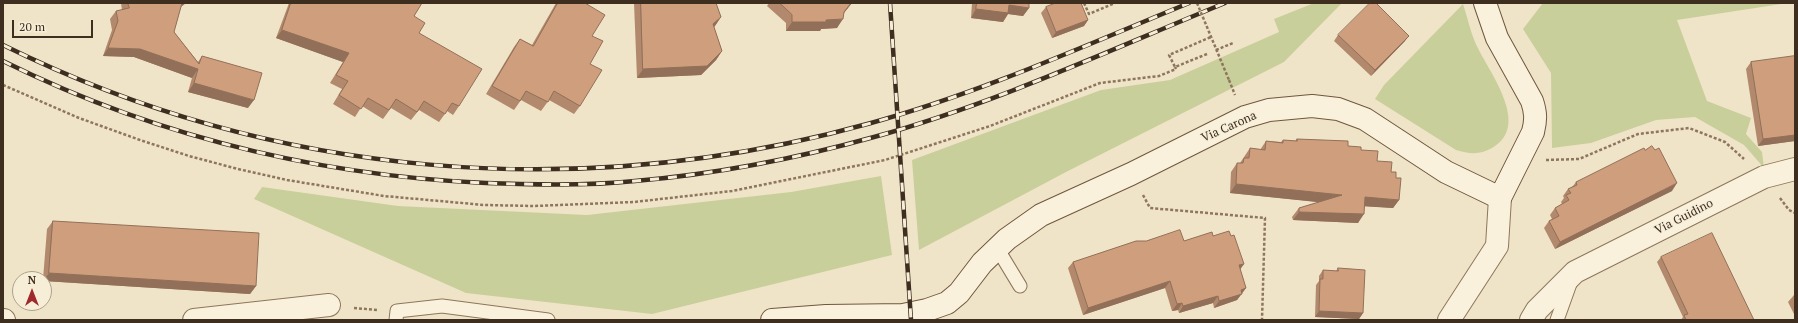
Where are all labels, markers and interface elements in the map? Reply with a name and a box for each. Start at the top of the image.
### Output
scale bar [14,12,95,38]
text: 20 m [19,19,45,34]
street label: Via Carona [1199,108,1259,146]
street label: Via Guidino [1652,196,1716,238]
north arrow [12,271,52,311]
text: N [28,273,36,287]

